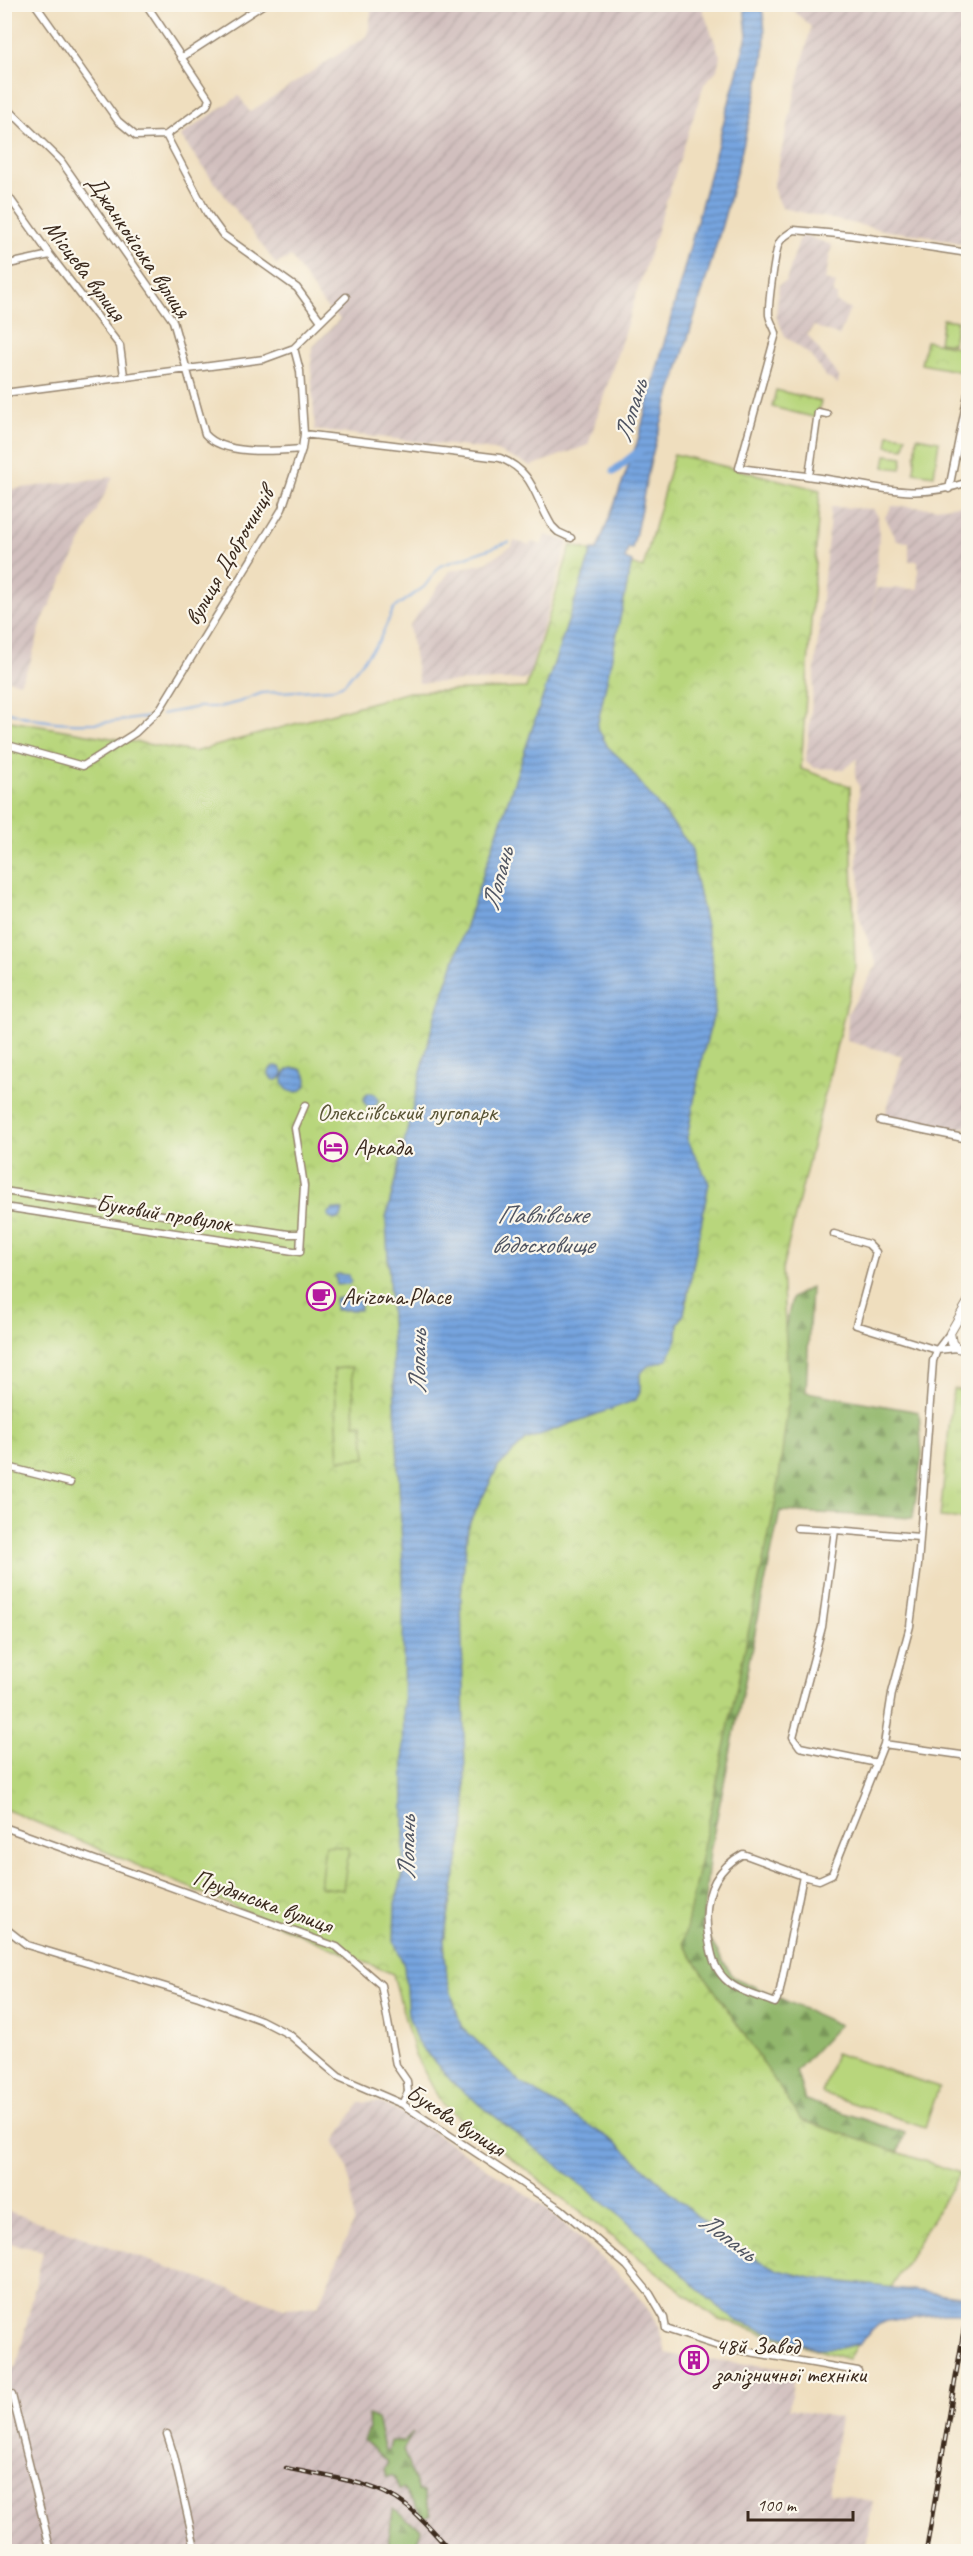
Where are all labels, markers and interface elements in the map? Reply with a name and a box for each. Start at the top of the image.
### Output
street label: Джанкойська вулиця [80,169,199,324]
street label: Місцева вулиця [37,214,134,328]
water label: Лопань [605,373,656,446]
street label: вулиця Доброчинців [177,477,283,630]
water label: Лопань [473,841,522,914]
park label: Олексіївський лугопарк [317,1097,499,1127]
hotel icon: Аркада [317,1131,349,1163]
place label: Аркада [354,1132,413,1162]
street label: Буковий провулок [94,1187,236,1239]
water label: Павлівське водосховище [491,1198,596,1261]
cafe icon: Arizona.Place [305,1280,337,1312]
place label: Arizona.Place [342,1281,453,1311]
water label: Лопань [400,1327,435,1394]
water label: Лопань [389,1813,424,1880]
street label: Прудянська вулиця [189,1862,339,1941]
street label: Букова вулиця [401,2077,513,2164]
water label: Лопань [693,2204,765,2270]
place label: 48й Завод залізничної техніки [712,2331,868,2390]
building icon: 48й Завод залізничної техніки [678,2344,710,2376]
scale bar [748,2484,853,2522]
text: 100 m [757,2494,798,2516]

